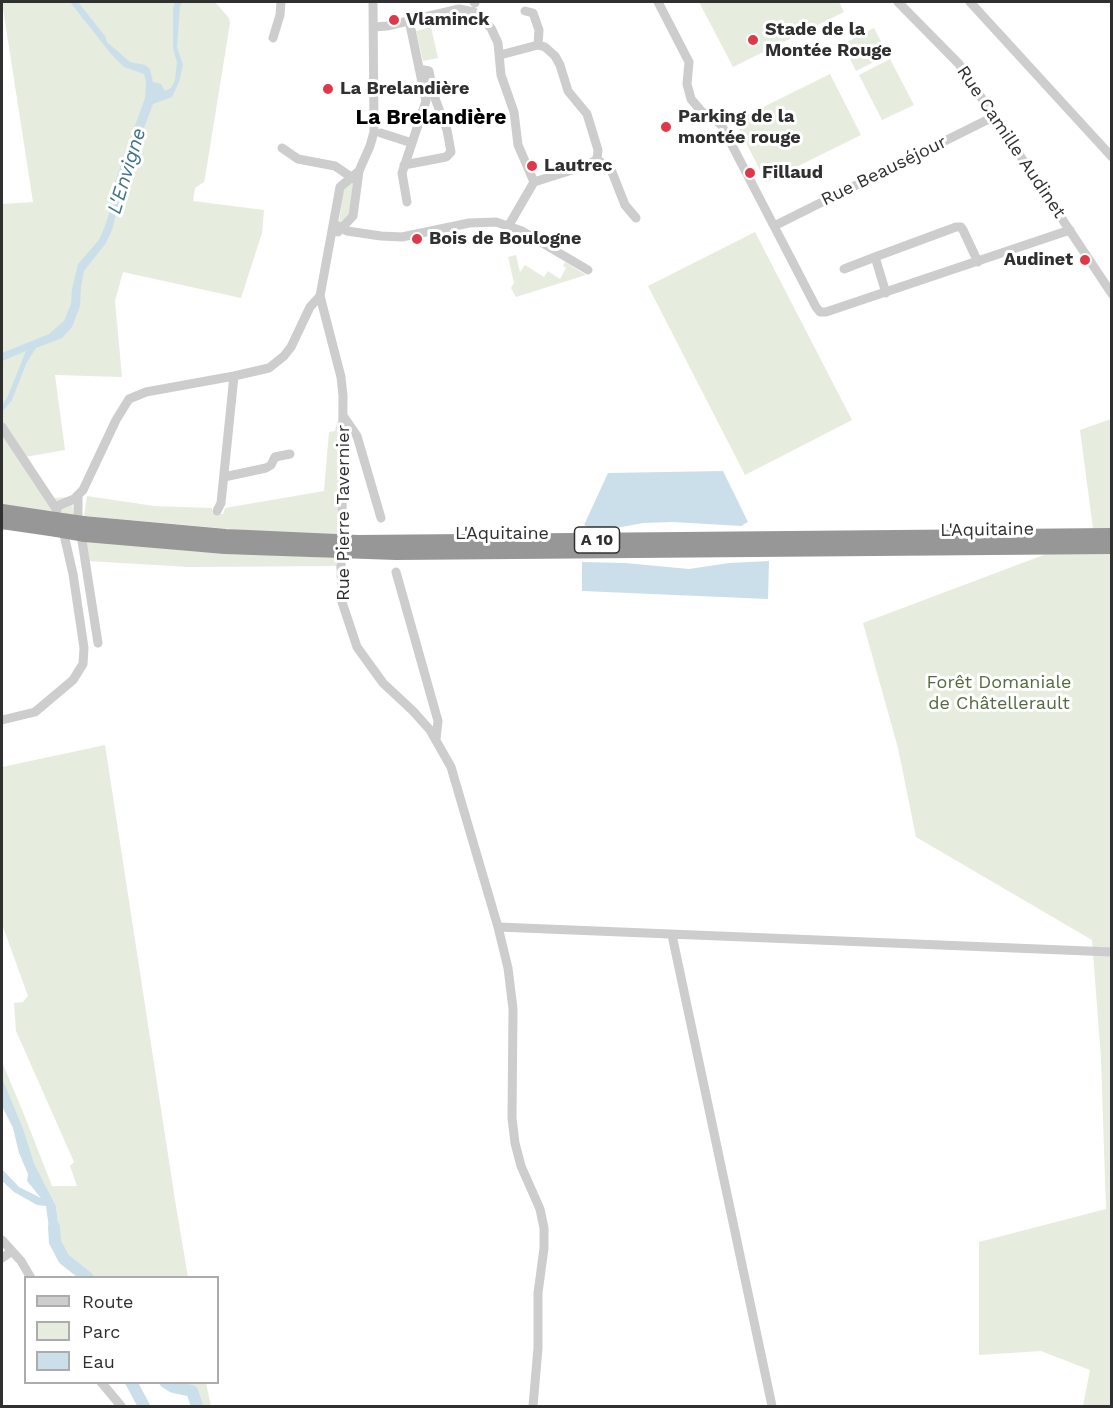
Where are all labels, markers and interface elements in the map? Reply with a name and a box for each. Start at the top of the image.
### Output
place label: Vlaminck [406,9,489,31]
marker: Vlaminck [387,13,401,27]
place label: Stade de la Montée Rouge [765,19,892,62]
marker: Stade de la Montée Rouge [746,33,760,47]
street label: Rue Camille Audinet [952,62,1070,222]
place label: La Brelandière [340,78,469,100]
marker: La Brelandière [321,82,335,96]
district label: La Brelandière [356,105,506,131]
place label: Parking de la montée rouge [678,106,801,148]
marker: Parking de la montée rouge [659,120,673,134]
water label: L'Envigne [103,125,151,217]
street label: Rue Beauséjour [818,131,950,211]
place label: Lautrec [544,155,613,177]
marker: Lautrec [525,159,539,173]
place label: Fillaud [762,162,823,184]
marker: Fillaud [743,166,757,180]
place label: Bois de Boulogne [429,228,581,250]
marker: Bois de Boulogne [410,232,424,246]
place label: Audinet [1004,249,1073,271]
marker: Audinet [1078,253,1092,267]
street label: Rue Pierre Tavernier [333,425,355,601]
street label: L'Aquitaine [940,518,1034,542]
street label: L'Aquitaine [455,523,549,545]
road number: A 10 [574,527,620,553]
park label: Forêt Domaniale de Châtellerault [927,672,1071,714]
legend [24,1276,219,1384]
text: Route [82,1291,134,1312]
text: Parc [82,1321,120,1342]
text: Eau [82,1351,115,1372]

